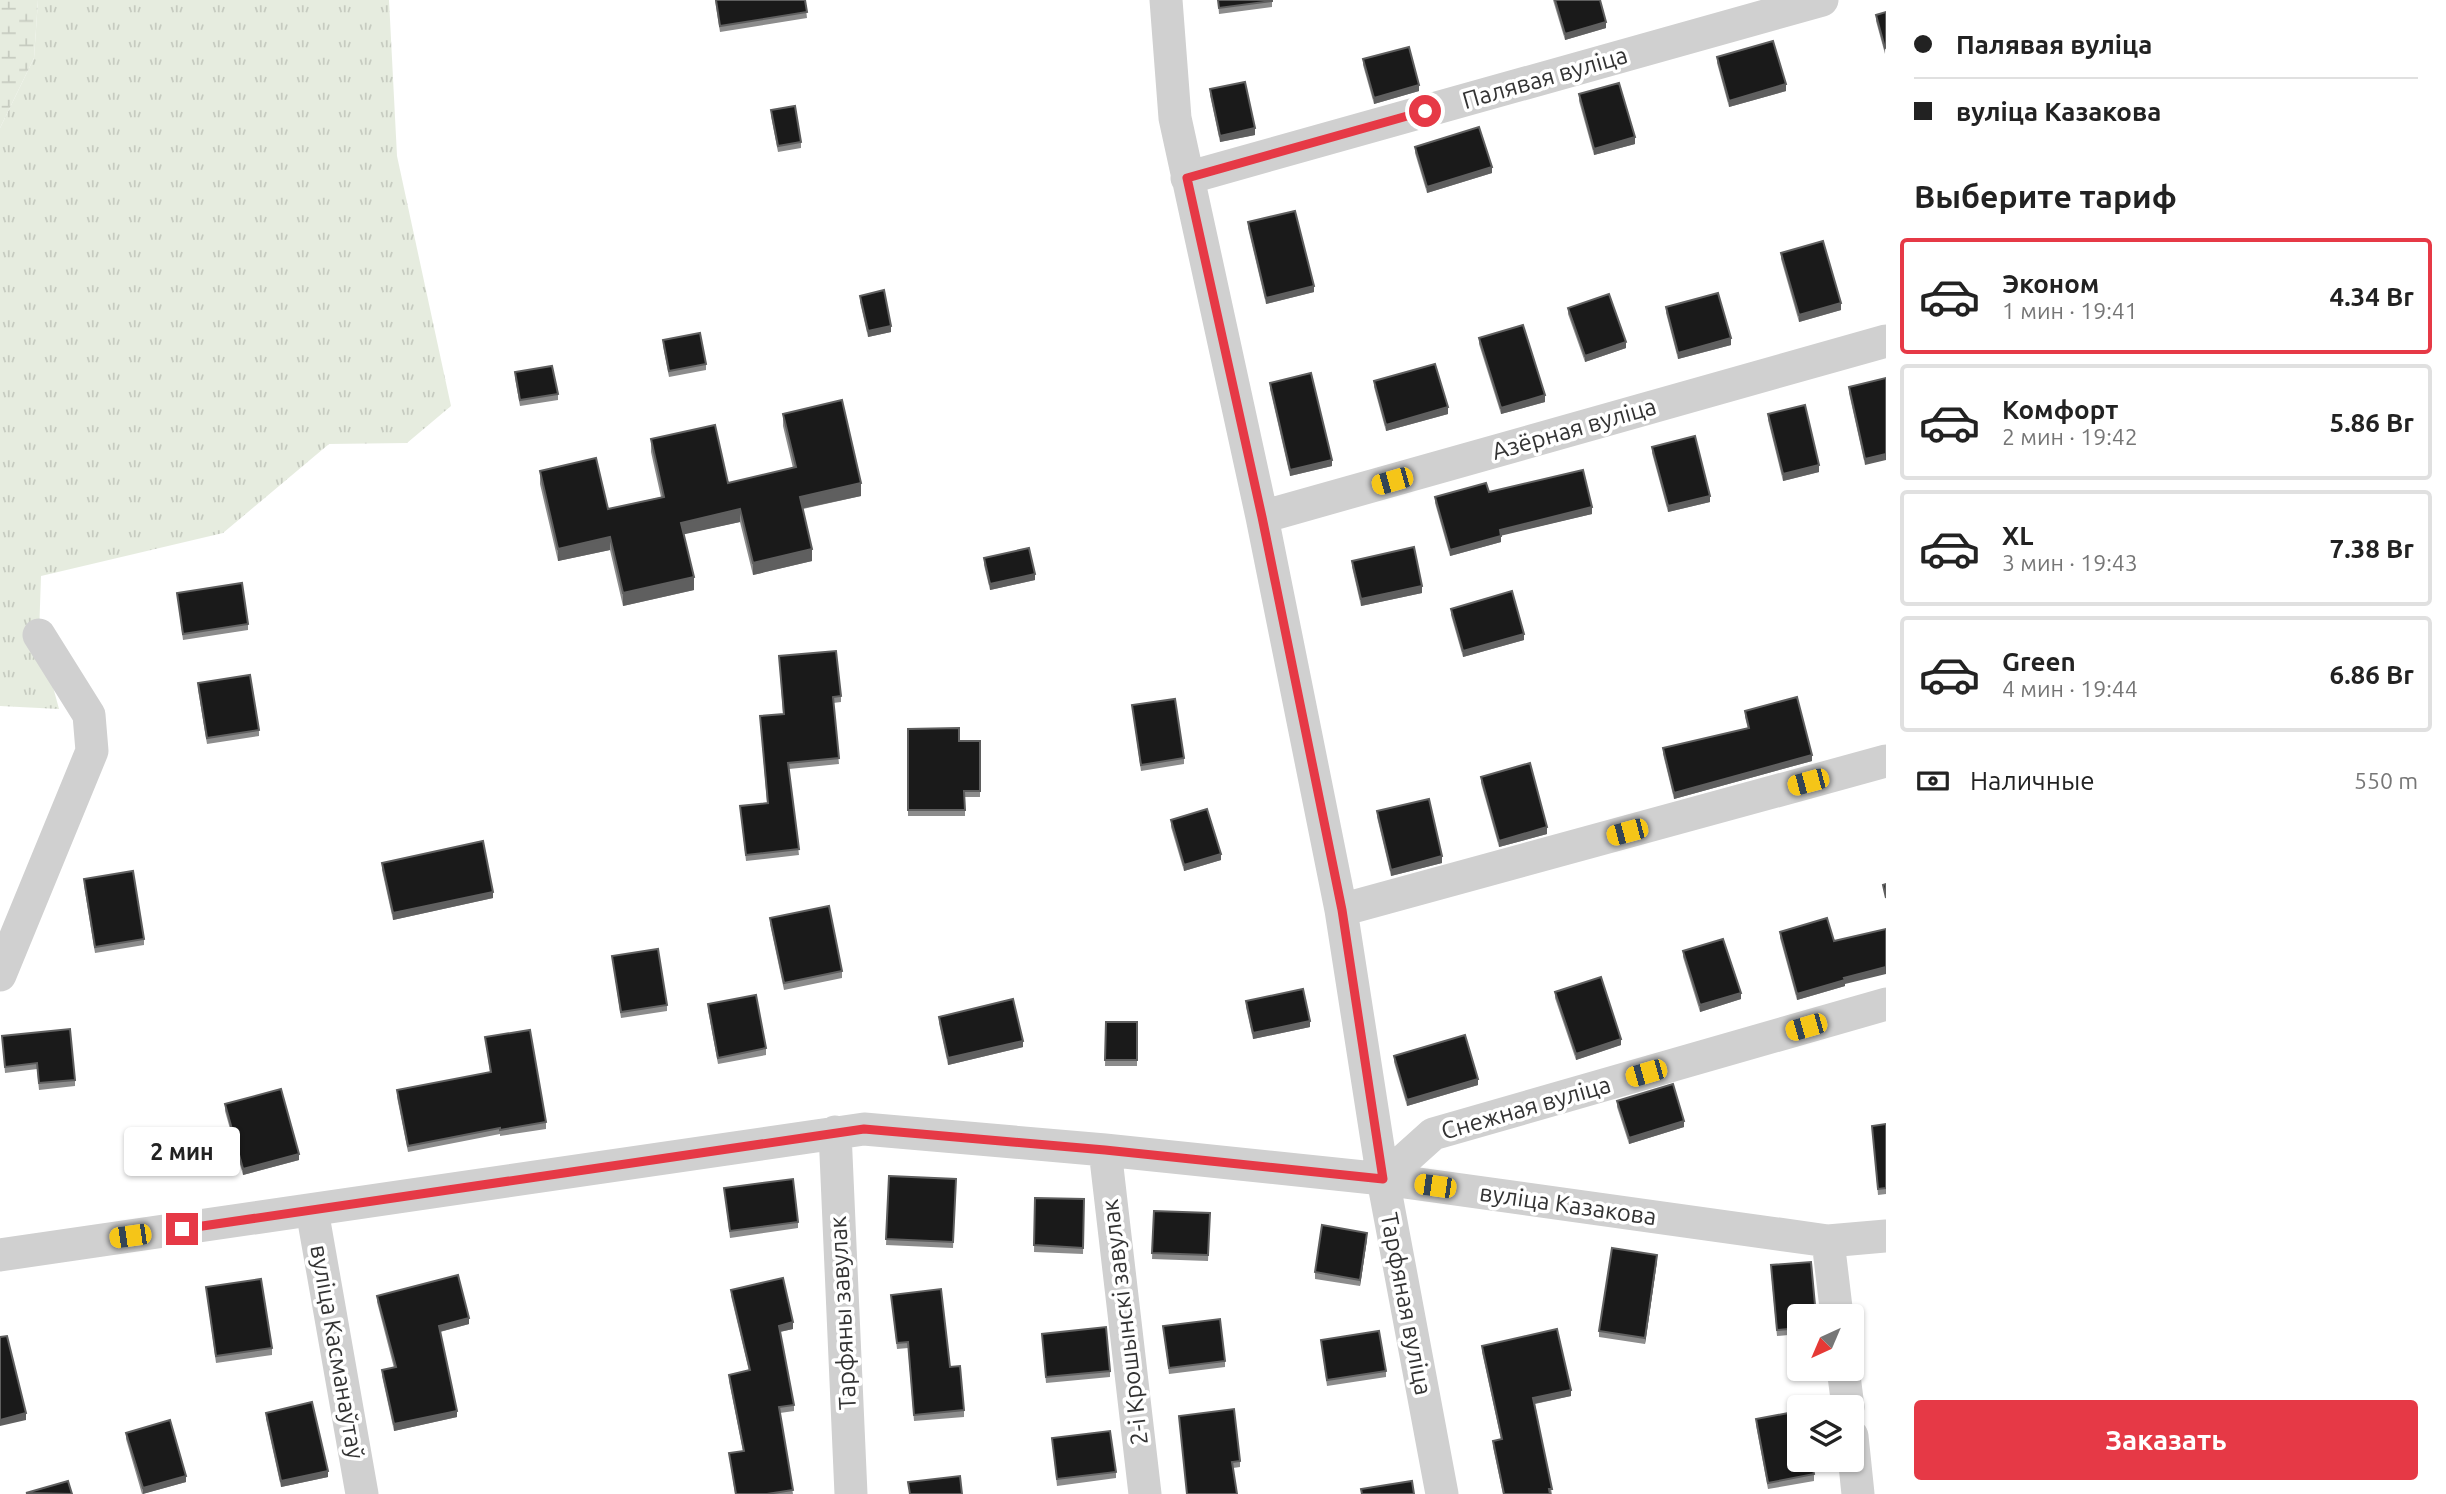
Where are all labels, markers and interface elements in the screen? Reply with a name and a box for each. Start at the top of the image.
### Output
text: Палявая вуліца [1956,30,2152,59]
street label: Палявая вуліца [1459,41,1630,114]
route start [1409,95,1441,127]
text: вуліца Казакова [1956,97,2161,126]
text: Выберите тариф [1914,178,2177,214]
icon: car [1918,265,1981,328]
text: Эконом [2002,269,2099,298]
text: 4.34 Br [2330,282,2414,311]
text: 1 мин · 19:41 [2002,298,2138,323]
icon: car [1918,391,1981,454]
street label: Азёрная вуліца [1489,392,1659,465]
text: Комфорт [2002,395,2118,424]
text: 5.86 Br [2330,408,2414,437]
text: 2 мин · 19:42 [2002,424,2138,449]
car [1369,465,1416,497]
icon: car [1918,517,1981,580]
text: XL [2002,521,2033,550]
text: 7.38 Br [2330,534,2414,563]
text: 3 мин · 19:43 [2002,550,2138,575]
icon: car [1918,643,1981,706]
text: Green [2002,647,2076,676]
text: 6.86 Br [2330,660,2414,689]
text: 4 мин · 19:44 [2002,676,2138,701]
icon: cash [1914,762,1952,800]
car [1785,766,1832,798]
text: Наличные [1970,766,2095,795]
text: 550 m [2354,768,2418,793]
car [1604,816,1651,848]
car [1783,1011,1830,1043]
car [1623,1057,1670,1089]
street label: Снежная вуліца [1438,1070,1614,1145]
callout: 2 мин [124,1128,240,1176]
text: 2 мин [150,1139,214,1164]
car [1413,1173,1458,1199]
street label: вуліца Казакова [1478,1179,1658,1230]
street label: 2-і Крошынскі завулак [1096,1197,1153,1447]
street label: Тарфяная вуліца [1376,1210,1437,1397]
route end [166,1213,198,1245]
street label: Тарфяны завулак [824,1215,861,1411]
car [108,1223,153,1249]
street label: вуліца Касманаўтаў [305,1243,370,1461]
north arrow [1787,1304,1864,1381]
map controls [1787,1304,1864,1472]
button: layers [1787,1395,1864,1472]
button: Заказать [1914,1400,2418,1480]

